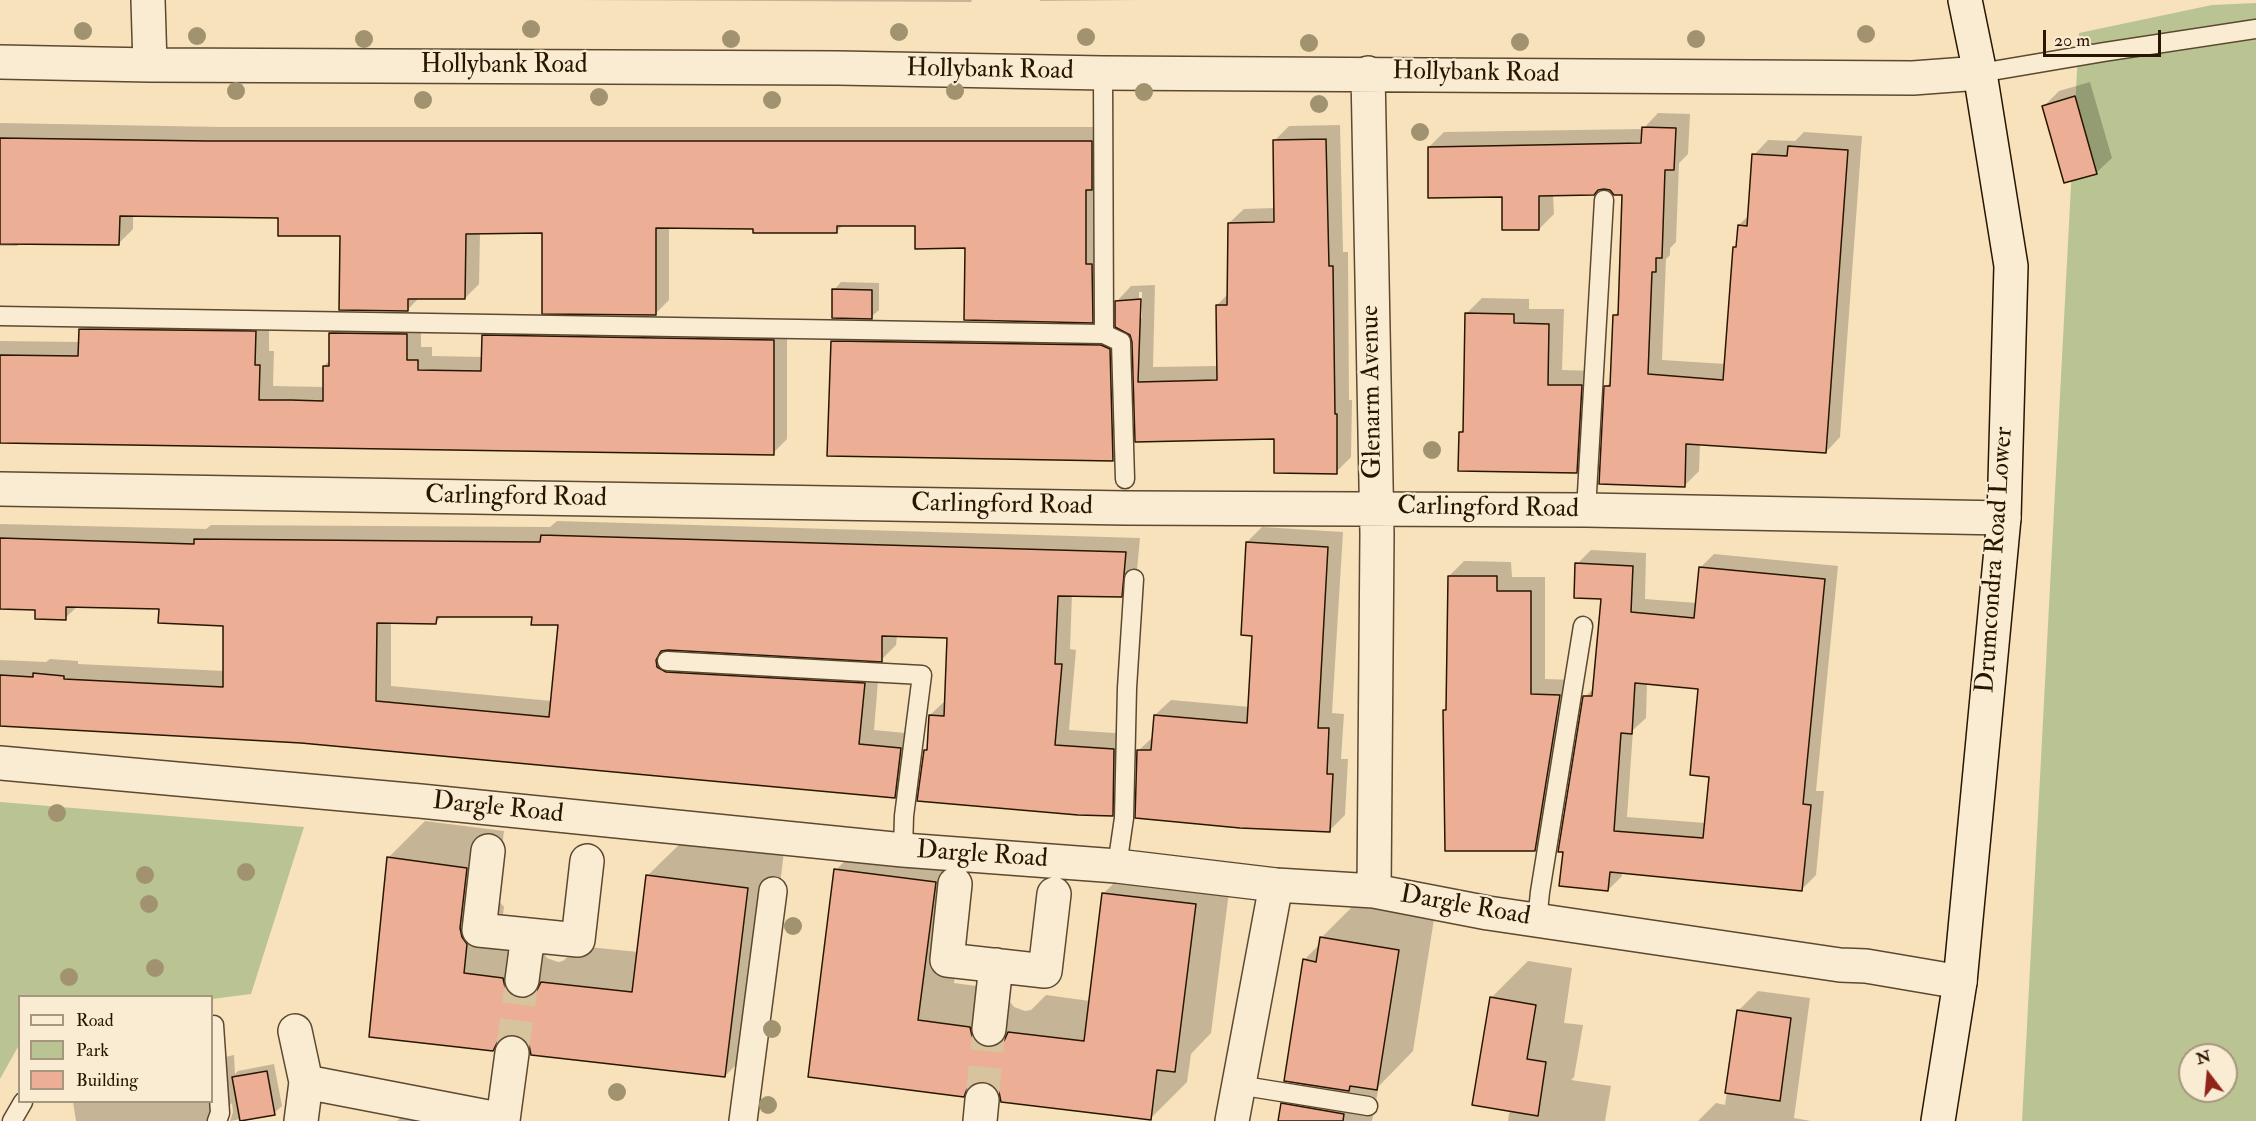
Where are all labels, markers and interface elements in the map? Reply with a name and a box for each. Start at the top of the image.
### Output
scale bar [2046,18,2164,56]
text: 20 m [2054,29,2090,52]
street label: Hollybank Road [420,50,588,82]
street label: Hollybank Road [906,54,1074,88]
street label: Hollybank Road [1392,57,1560,91]
street label: Glenarm Avenue [1356,305,1390,479]
street label: Drumcondra Road Lower [1971,426,2021,694]
street label: Carlingford Road [425,481,607,515]
street label: Carlingford Road [911,489,1093,523]
street label: Carlingford Road [1397,492,1579,526]
street label: Dargle Road [431,787,565,831]
street label: Dargle Road [915,836,1049,876]
street label: Dargle Road [1398,880,1532,934]
legend [18,995,213,1103]
text: Road [76,1009,114,1032]
text: Park [76,1039,109,1062]
north arrow [2178,1043,2238,1103]
text: N [2194,1046,2213,1069]
text: Building [76,1069,138,1092]

